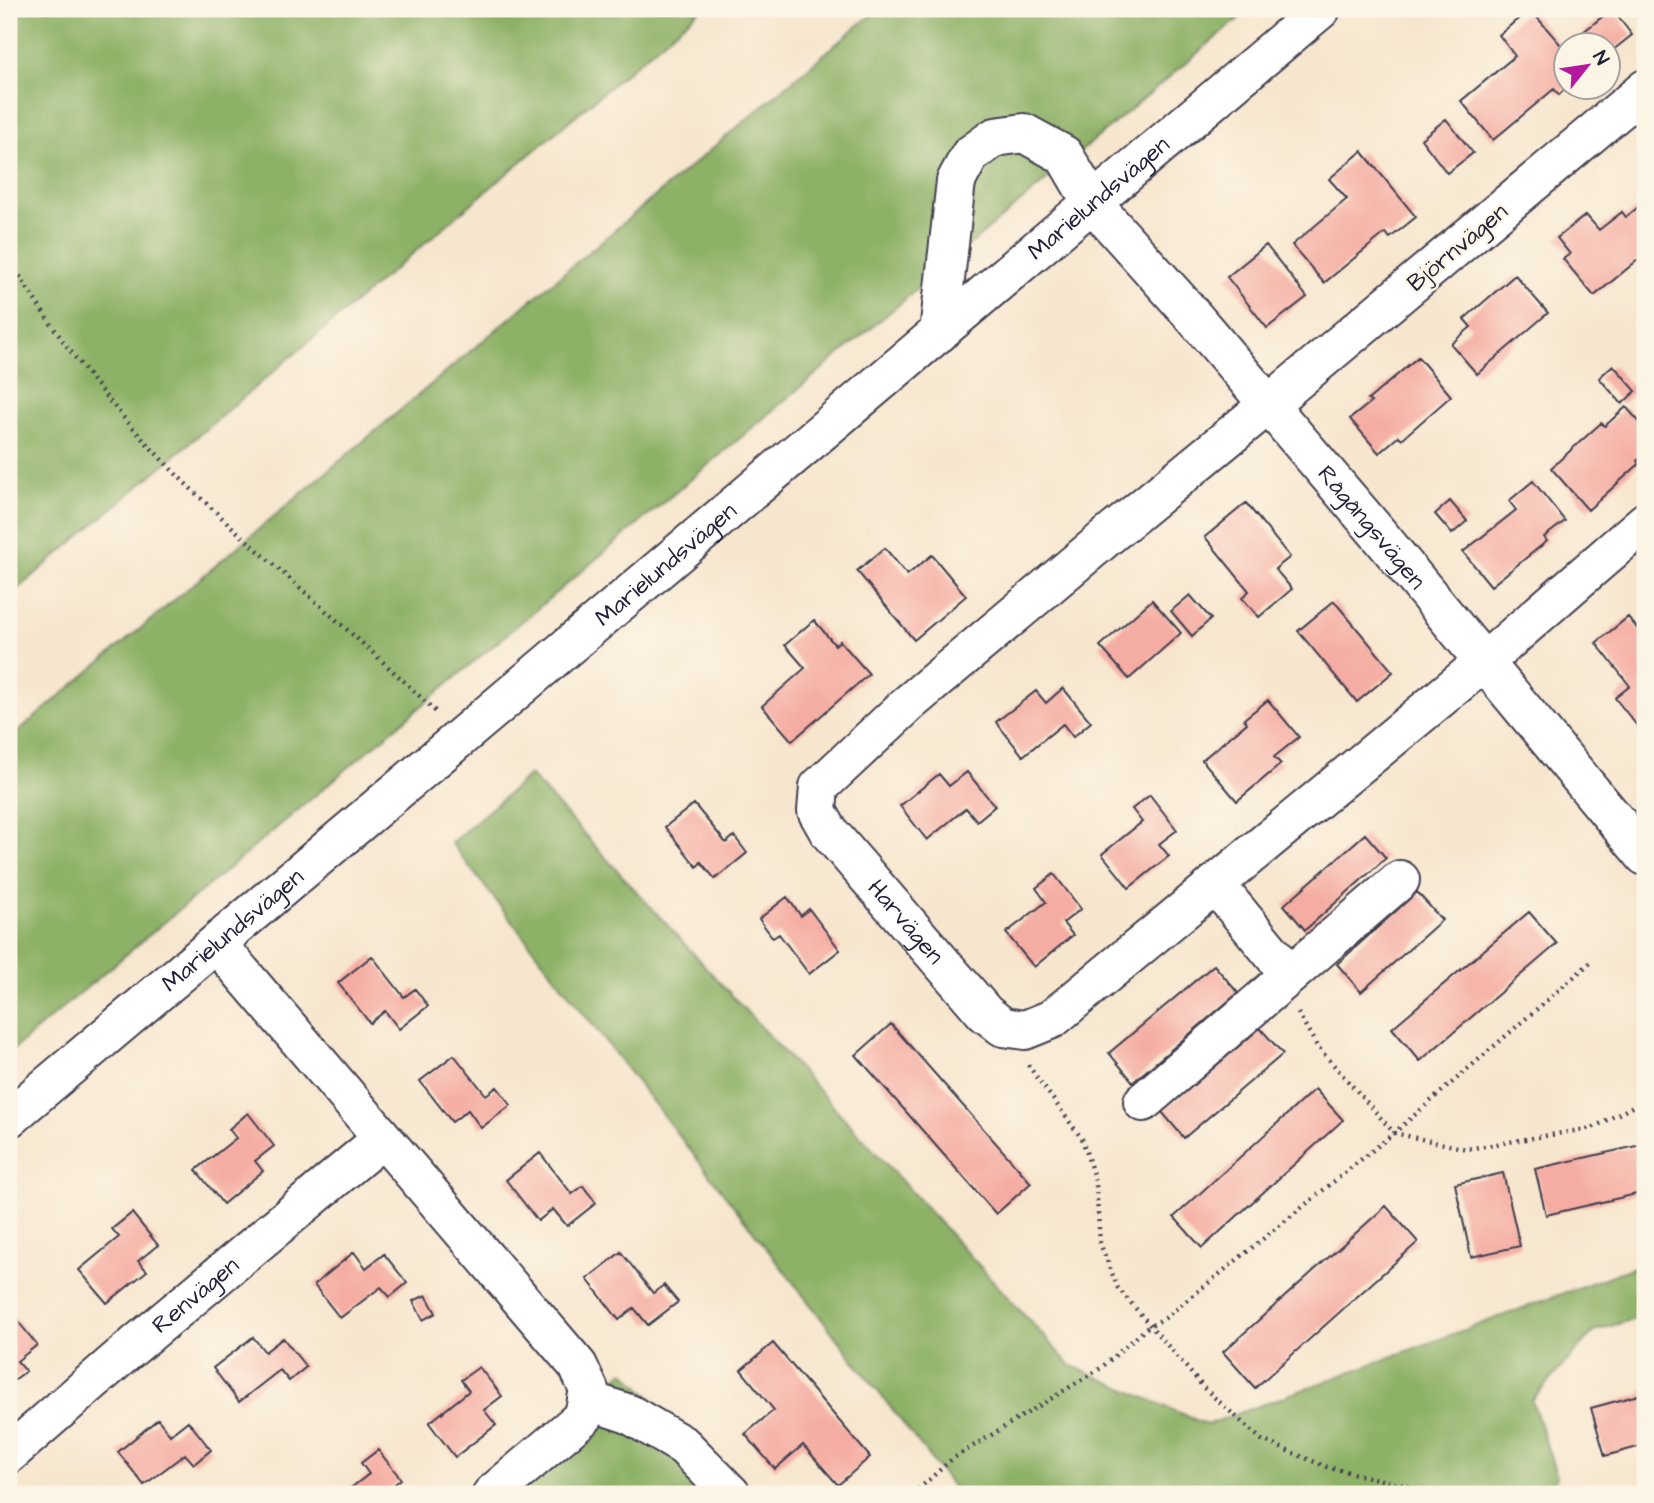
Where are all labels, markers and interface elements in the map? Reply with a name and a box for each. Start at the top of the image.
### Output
north arrow [1552,32,1622,102]
text: N [1586,46,1615,70]
street label: Marielundsvägen [1021,128,1177,268]
street label: Björnvägen [1400,196,1516,301]
street label: Rågångsvägen [1309,458,1433,597]
street label: Marielundsvägen [588,495,744,635]
street label: Marielundsvägen [155,861,311,1000]
street label: Harvägen [859,872,952,972]
street label: Renvägen [145,1249,247,1342]

